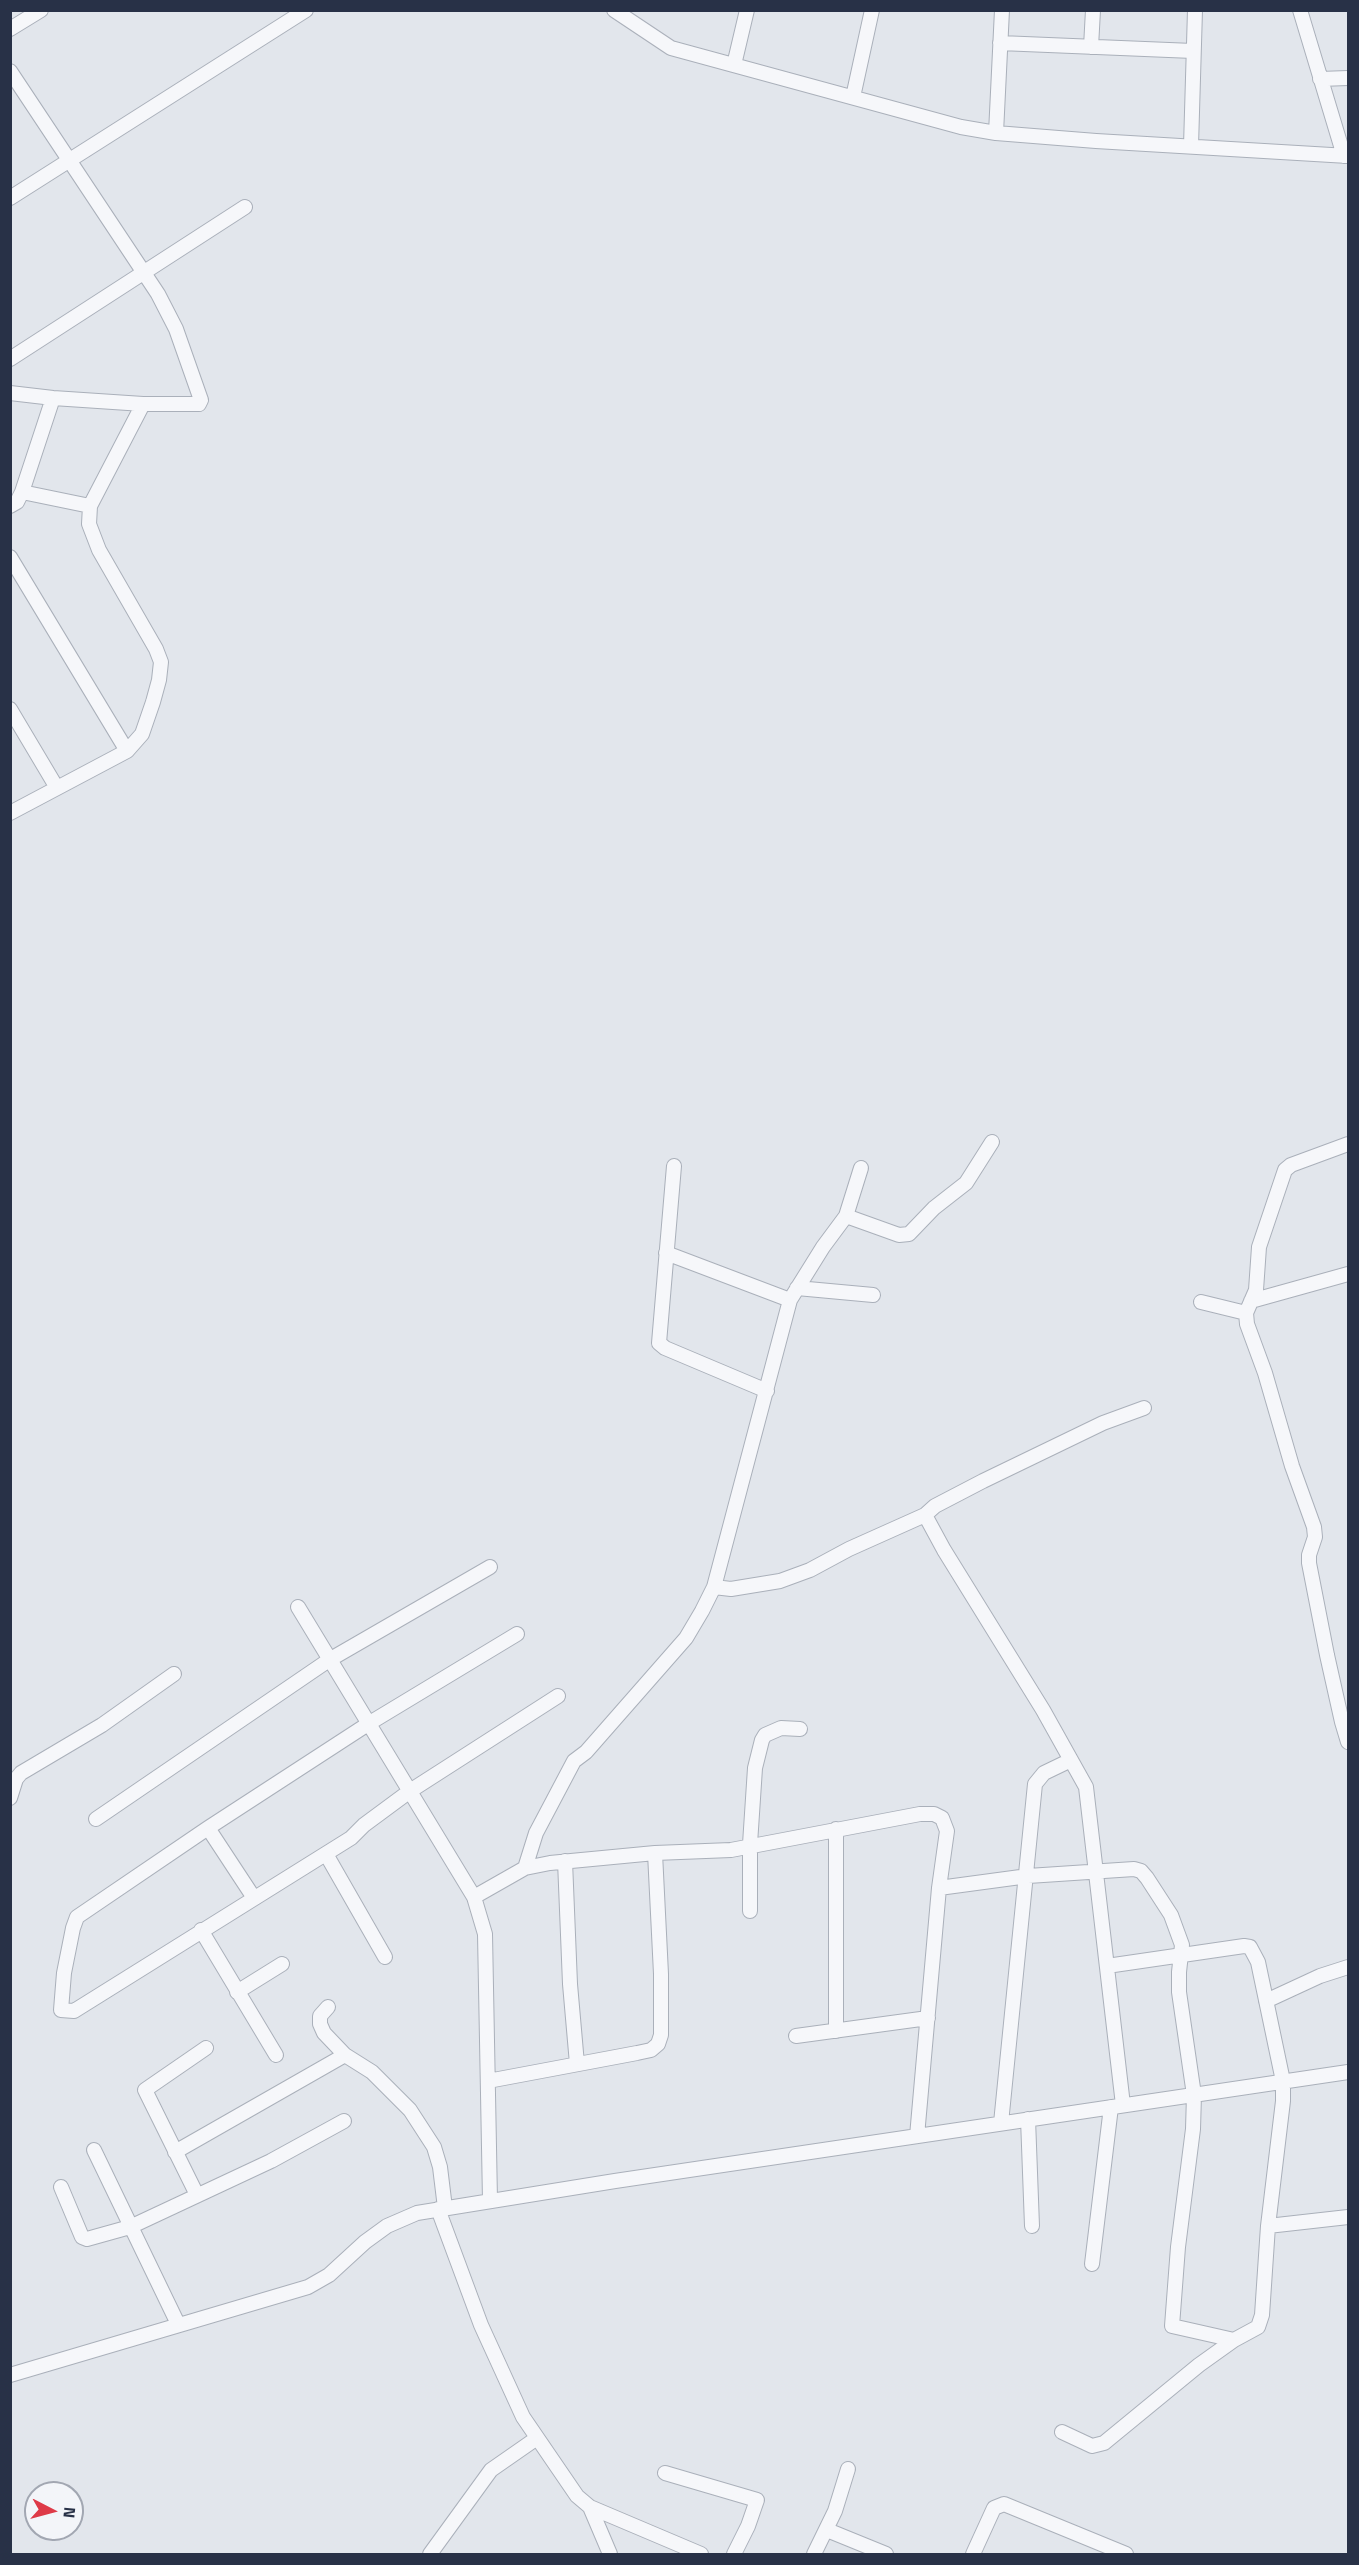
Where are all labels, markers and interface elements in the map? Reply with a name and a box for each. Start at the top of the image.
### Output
north arrow [24,2481,84,2541]
text: N [57,2506,82,2519]

